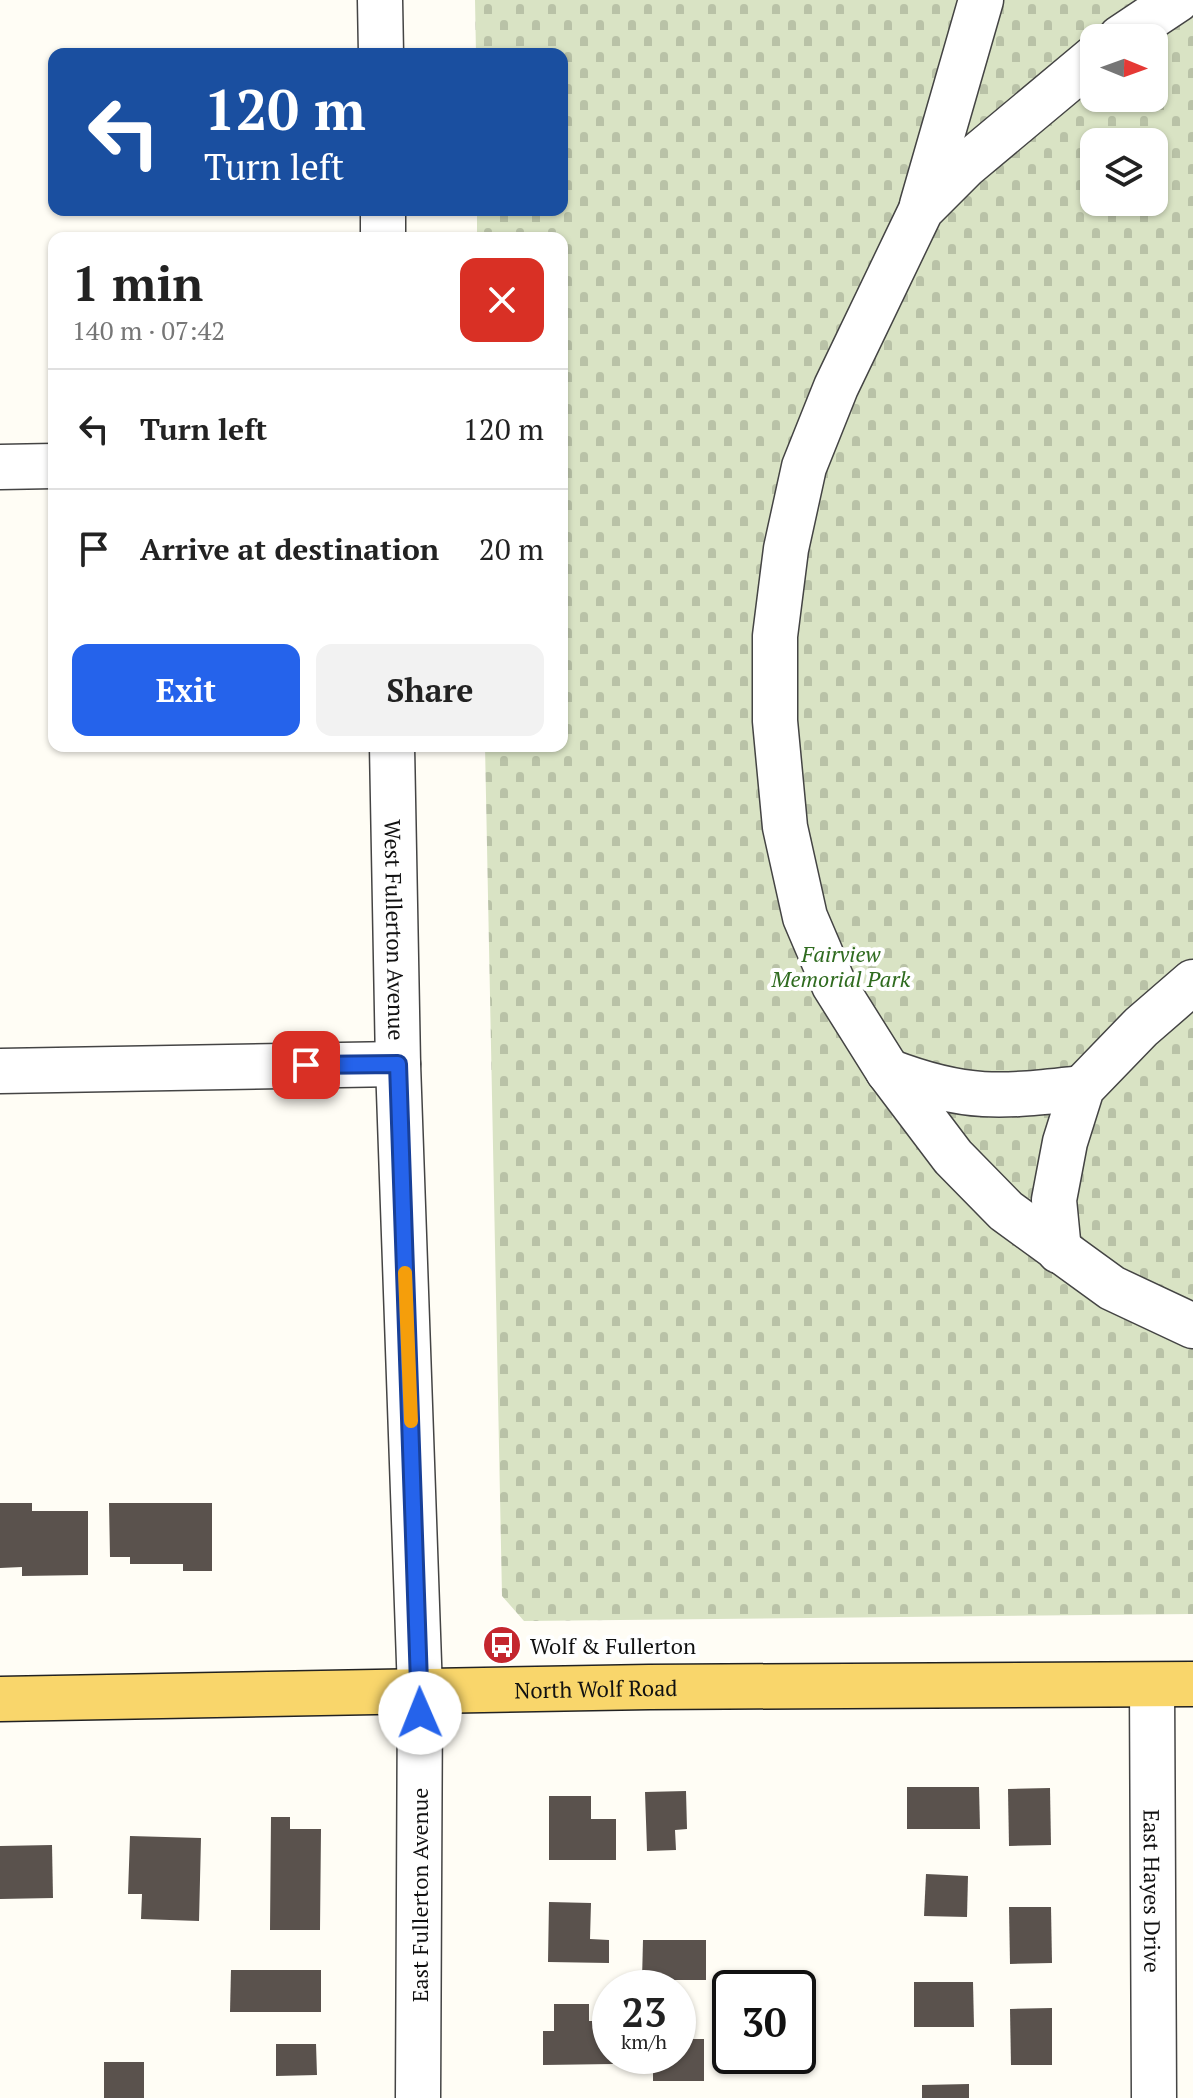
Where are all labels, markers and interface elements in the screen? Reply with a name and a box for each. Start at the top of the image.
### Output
north arrow [1080,24,1168,112]
map controls [1080,24,1168,216]
text: 120 m [204,72,366,146]
icon: left [72,80,176,184]
button: layers [1080,128,1168,216]
text: Turn left [204,143,344,190]
text: 1 min [72,251,203,315]
button: close [460,258,544,342]
text: 140 m · 07:42 [72,313,225,347]
icon: left [72,407,116,451]
text: Turn left [140,409,267,449]
text: 120 m [463,409,544,449]
icon: arrive [72,527,116,571]
text: Arrive at destination [140,529,439,569]
text: 20 m [479,529,544,569]
button: Exit [72,644,300,736]
button: Share [316,644,544,736]
street label: West Fullerton Avenue [379,819,412,1041]
park label: Fairview Memorial Park [771,939,911,993]
pin [272,1031,340,1099]
icon: arrive [284,1043,328,1087]
bus stop icon: Wolf & Fullerton [481,1624,523,1666]
place label: Wolf & Fullerton [530,1631,696,1660]
position arrow [378,1671,462,1755]
street label: North Wolf Road [514,1672,678,1704]
street label: East Fullerton Avenue [405,1788,434,2002]
street label: East Hayes Drive [1138,1809,1168,1973]
speed limit sign: 30 [712,1970,816,2074]
text: 23 [621,1985,667,2038]
text: km/h [621,2028,667,2055]

